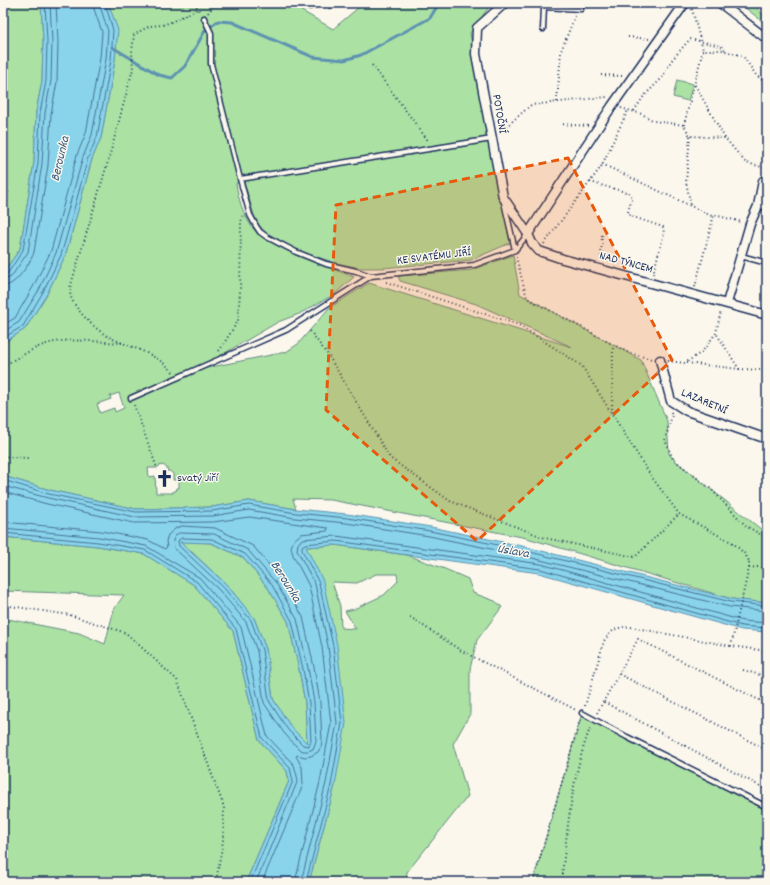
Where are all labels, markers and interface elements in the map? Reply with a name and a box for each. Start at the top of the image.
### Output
street label: POTOČNÍ [487,93,511,135]
water label: Berounka [47,134,76,183]
street label: KE SVATÉMU JIŘÍ [396,244,472,270]
street label: NAD TÝNCEM [597,248,655,278]
street label: LAZARETNÍ [678,385,730,420]
church icon: svatý Jiří [154,468,174,488]
place label: svatý Jiří [177,470,219,487]
water label: Úslava [496,540,531,564]
water label: Berounka [265,558,306,607]

